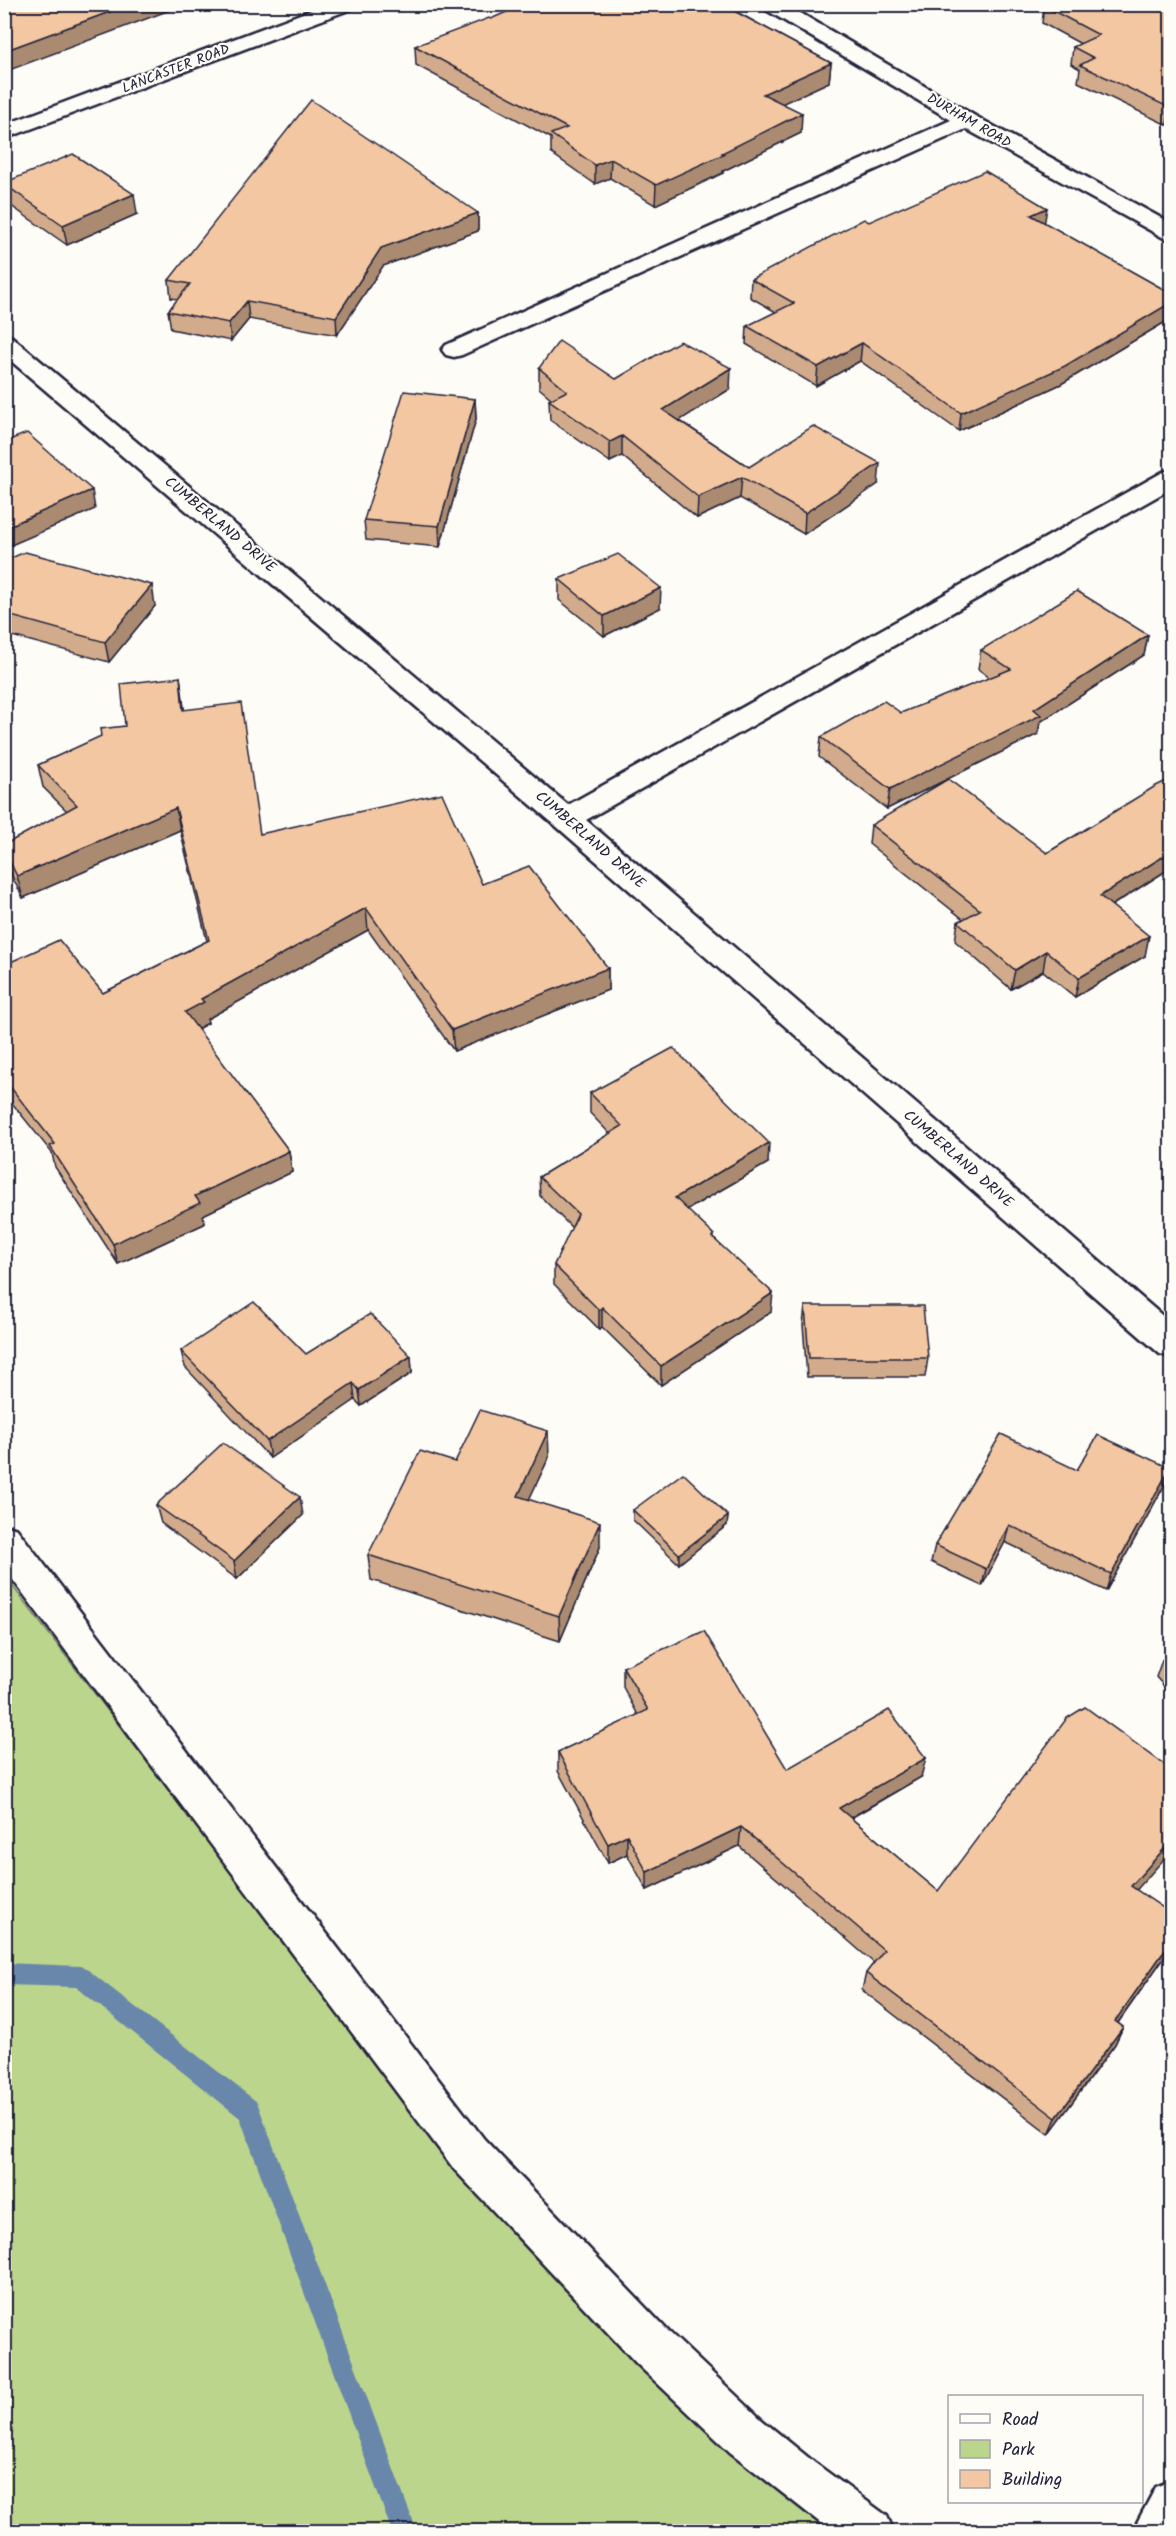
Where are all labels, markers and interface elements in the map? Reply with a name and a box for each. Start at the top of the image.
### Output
street label: LANCASTER ROAD [119,38,233,100]
street label: DURHAM ROAD [923,88,1015,154]
street label: CUMBERLAND DRIVE [159,471,282,580]
street label: CUMBERLAND DRIVE [529,785,652,896]
street label: CUMBERLAND DRIVE [897,1104,1020,1215]
legend [948,2395,1143,2503]
text: Road [1002,2406,1039,2435]
text: Park [1002,2436,1035,2465]
text: Building [1002,2466,1062,2495]

